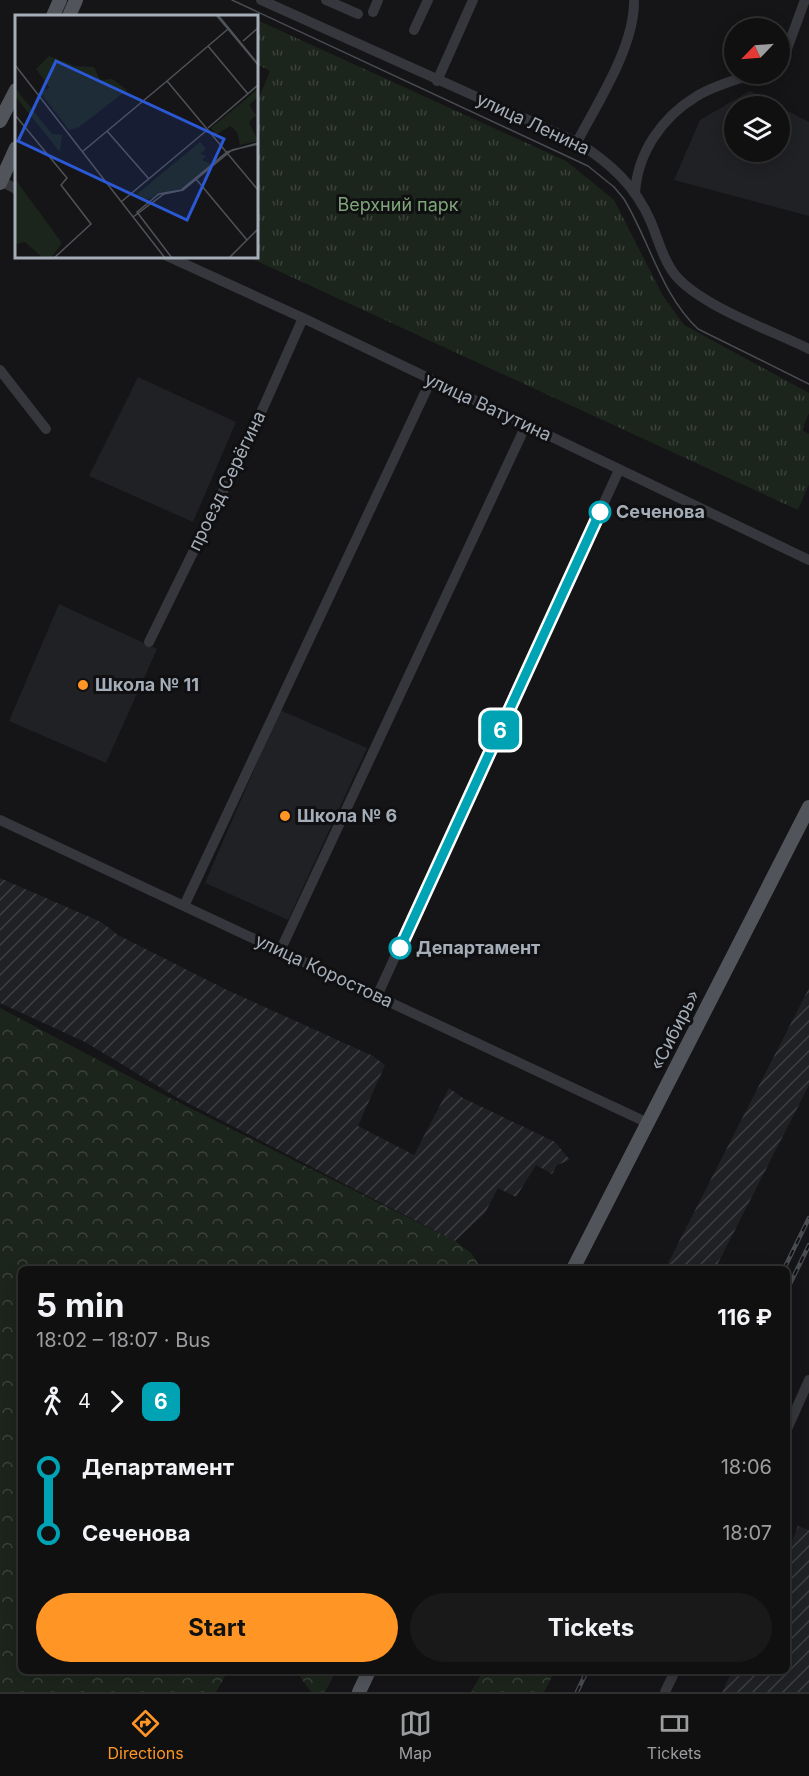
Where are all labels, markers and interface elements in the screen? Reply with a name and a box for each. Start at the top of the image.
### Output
inset map [15,15,258,258]
north arrow [724,18,790,84]
map controls [724,18,790,162]
street label: улица Ленина [473,88,593,159]
button: layers [724,96,790,162]
park label: Верхний парк [337,194,459,215]
street label: улица Ватутина [422,368,555,445]
street label: проезд Серёгина [184,407,269,554]
marker: Сеченова [589,501,611,523]
place label: Сеченова [616,501,705,522]
place label: Школа № 11 [95,674,199,695]
marker: Школа № 11 [76,678,90,692]
line badge: 6 [480,710,520,750]
text: 6 [493,718,507,743]
place label: Школа № 6 [297,805,397,826]
marker: Школа № 6 [278,809,292,823]
street label: улица Коростова [252,929,396,1012]
marker: Департамент [389,937,411,959]
place label: Департамент [416,937,540,958]
street label: «Сибирь» [645,986,704,1073]
text: 5 min [36,1285,125,1325]
text: 116 ₽ [717,1304,772,1330]
text: 18:02 – 18:07 · Bus [36,1328,211,1352]
icon: walk [36,1385,69,1418]
icon: forward [100,1385,133,1418]
text: 4 [78,1389,91,1413]
text: 6 [154,1389,168,1414]
text: Департамент [82,1454,234,1480]
text: 18:06 [721,1455,772,1479]
text: Сеченова [82,1520,191,1546]
text: 18:07 [722,1521,772,1545]
button: Start [36,1593,398,1662]
button: Tickets [410,1593,772,1662]
tab: Directions [107,1707,184,1763]
tab: Map [399,1707,432,1763]
tab: Tickets [647,1707,701,1763]

